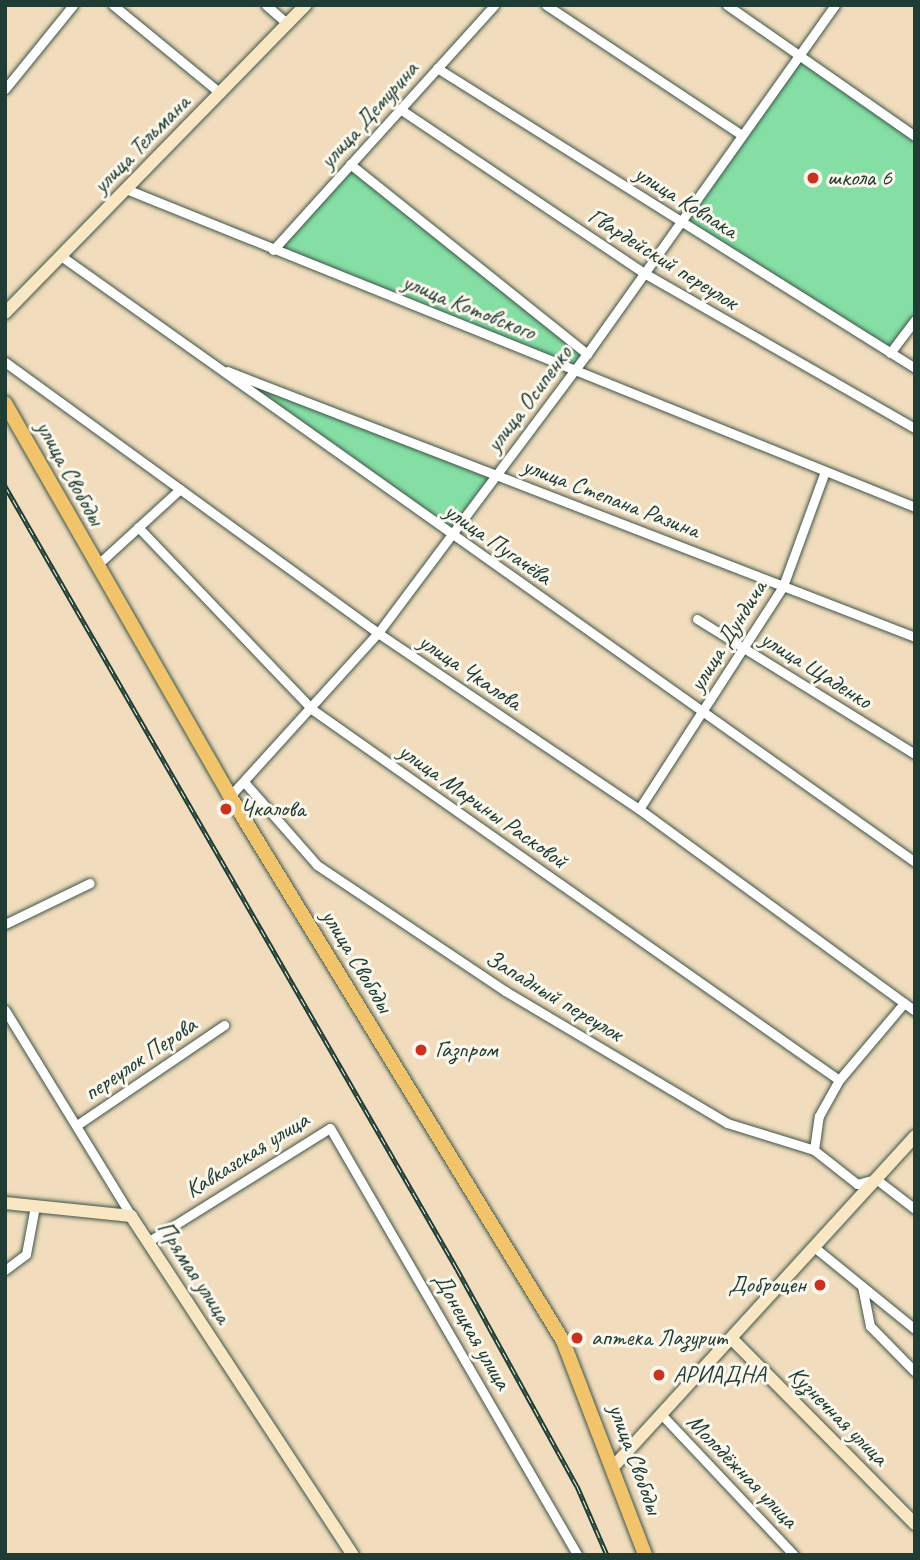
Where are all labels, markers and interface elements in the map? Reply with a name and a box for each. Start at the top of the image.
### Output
street label: улица Демурина [313,55,425,175]
street label: улица Тельмана [87,89,195,199]
street label: улица Ковпака [629,159,743,245]
place label: школа 6 [827,164,892,192]
marker: школа 6 [805,170,821,186]
street label: Гвардейский переулок [583,201,743,317]
street label: улица Котовского [399,267,539,347]
street label: улица Осипенко [480,340,578,458]
street label: улица Свободы [30,416,110,530]
street label: улица Степана Разина [519,451,703,545]
street label: улица Пугачёва [438,496,558,592]
street label: улица Дундича [683,576,773,696]
street label: улица Щаденко [755,624,877,716]
street label: улица Чкалова [413,627,527,717]
street label: улица Марины Расковой [393,737,573,875]
place label: Чкалова [240,795,305,823]
marker: Чкалова [218,801,234,817]
street label: улица Свободы [315,905,399,1017]
street label: Западный переулок [480,944,628,1048]
street label: переулок Перова [78,1011,202,1107]
place label: Газпром [435,1036,498,1064]
marker: Газпром [413,1042,429,1058]
street label: Кавказская улица [179,1105,315,1205]
street label: Прямая улица [150,1216,238,1328]
street label: Донецкая улица [427,1267,517,1395]
place label: Доброцен [728,1271,806,1299]
marker: Доброцен [812,1277,828,1293]
place label: аптека Лазурит [591,1324,728,1352]
marker: аптека Лазурит [569,1330,585,1346]
street label: Кузнечная улица [781,1359,895,1473]
place label: АРИАДНА [673,1361,766,1389]
marker: АРИАДНА [651,1367,667,1383]
street label: улица Свободы [602,1401,668,1517]
street label: Молодёжная улица [680,1407,804,1535]

